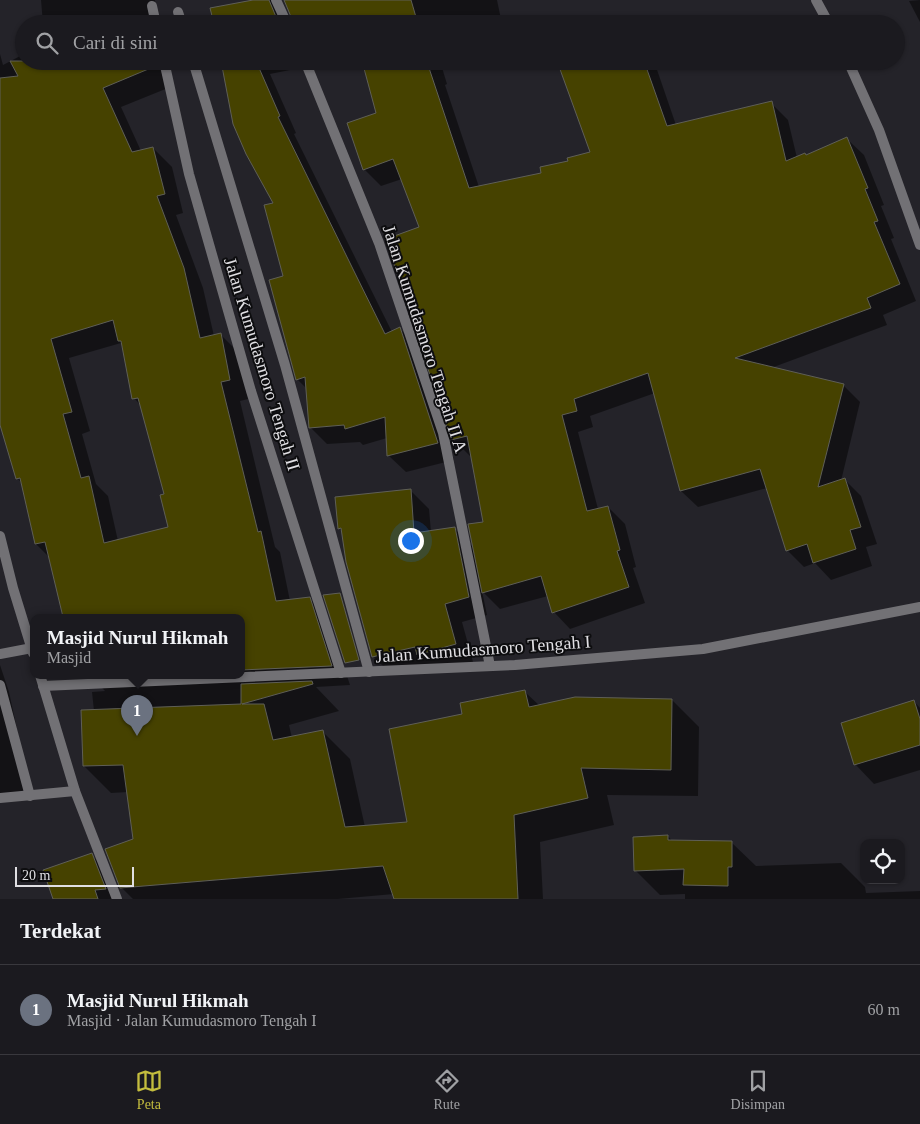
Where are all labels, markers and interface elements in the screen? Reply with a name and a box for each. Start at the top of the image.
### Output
search box [15,15,905,70]
icon: search [33,29,61,57]
text: Cari di sini [73,32,157,53]
street label: Jalan Kumudasmoro Tengah II A [379,223,471,455]
street label: Jalan Kumudasmoro Tengah II [220,255,304,473]
your location [398,528,424,554]
popup [30,614,245,679]
text: Masjid Nurul Hikmah [47,627,228,648]
street label: Jalan Kumudasmoro Tengah I [375,631,591,667]
text: Masjid [47,649,91,666]
pin: 1 [121,695,153,736]
map controls [860,839,905,884]
button: locate [860,839,905,884]
scale bar [15,864,134,887]
text: 20 m [22,868,50,883]
text: Terdekat [20,919,101,943]
text: Masjid Nurul Hikmah [67,990,249,1011]
text: 1 [32,1001,40,1018]
text: 60 m [868,1001,900,1018]
text: Masjid · Jalan Kumudasmoro Tengah I [67,1012,317,1029]
tab: Peta [135,1067,163,1113]
tab: Rute [433,1067,461,1113]
tab: Disimpan [731,1067,785,1113]

